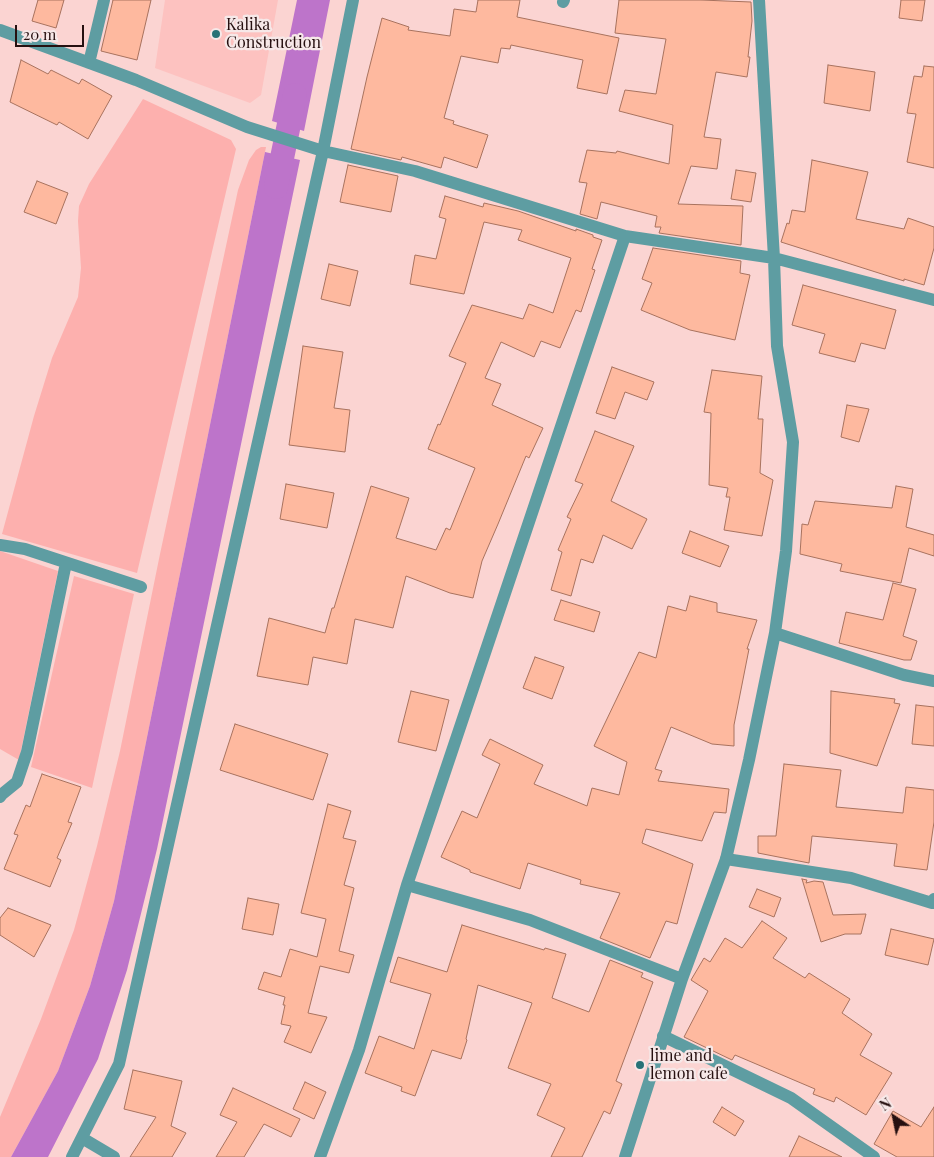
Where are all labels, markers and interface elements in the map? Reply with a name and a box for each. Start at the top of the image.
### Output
scale bar [18,15,86,47]
place label: Kalika Construction [226,15,321,53]
text: 20 m [23,24,56,44]
marker: Kalika Construction [210,28,222,40]
place label: lime and lemon cafe [650,1046,728,1084]
marker: lime and lemon cafe [634,1059,646,1071]
north arrow [869,1092,919,1142]
text: N [876,1093,895,1115]

